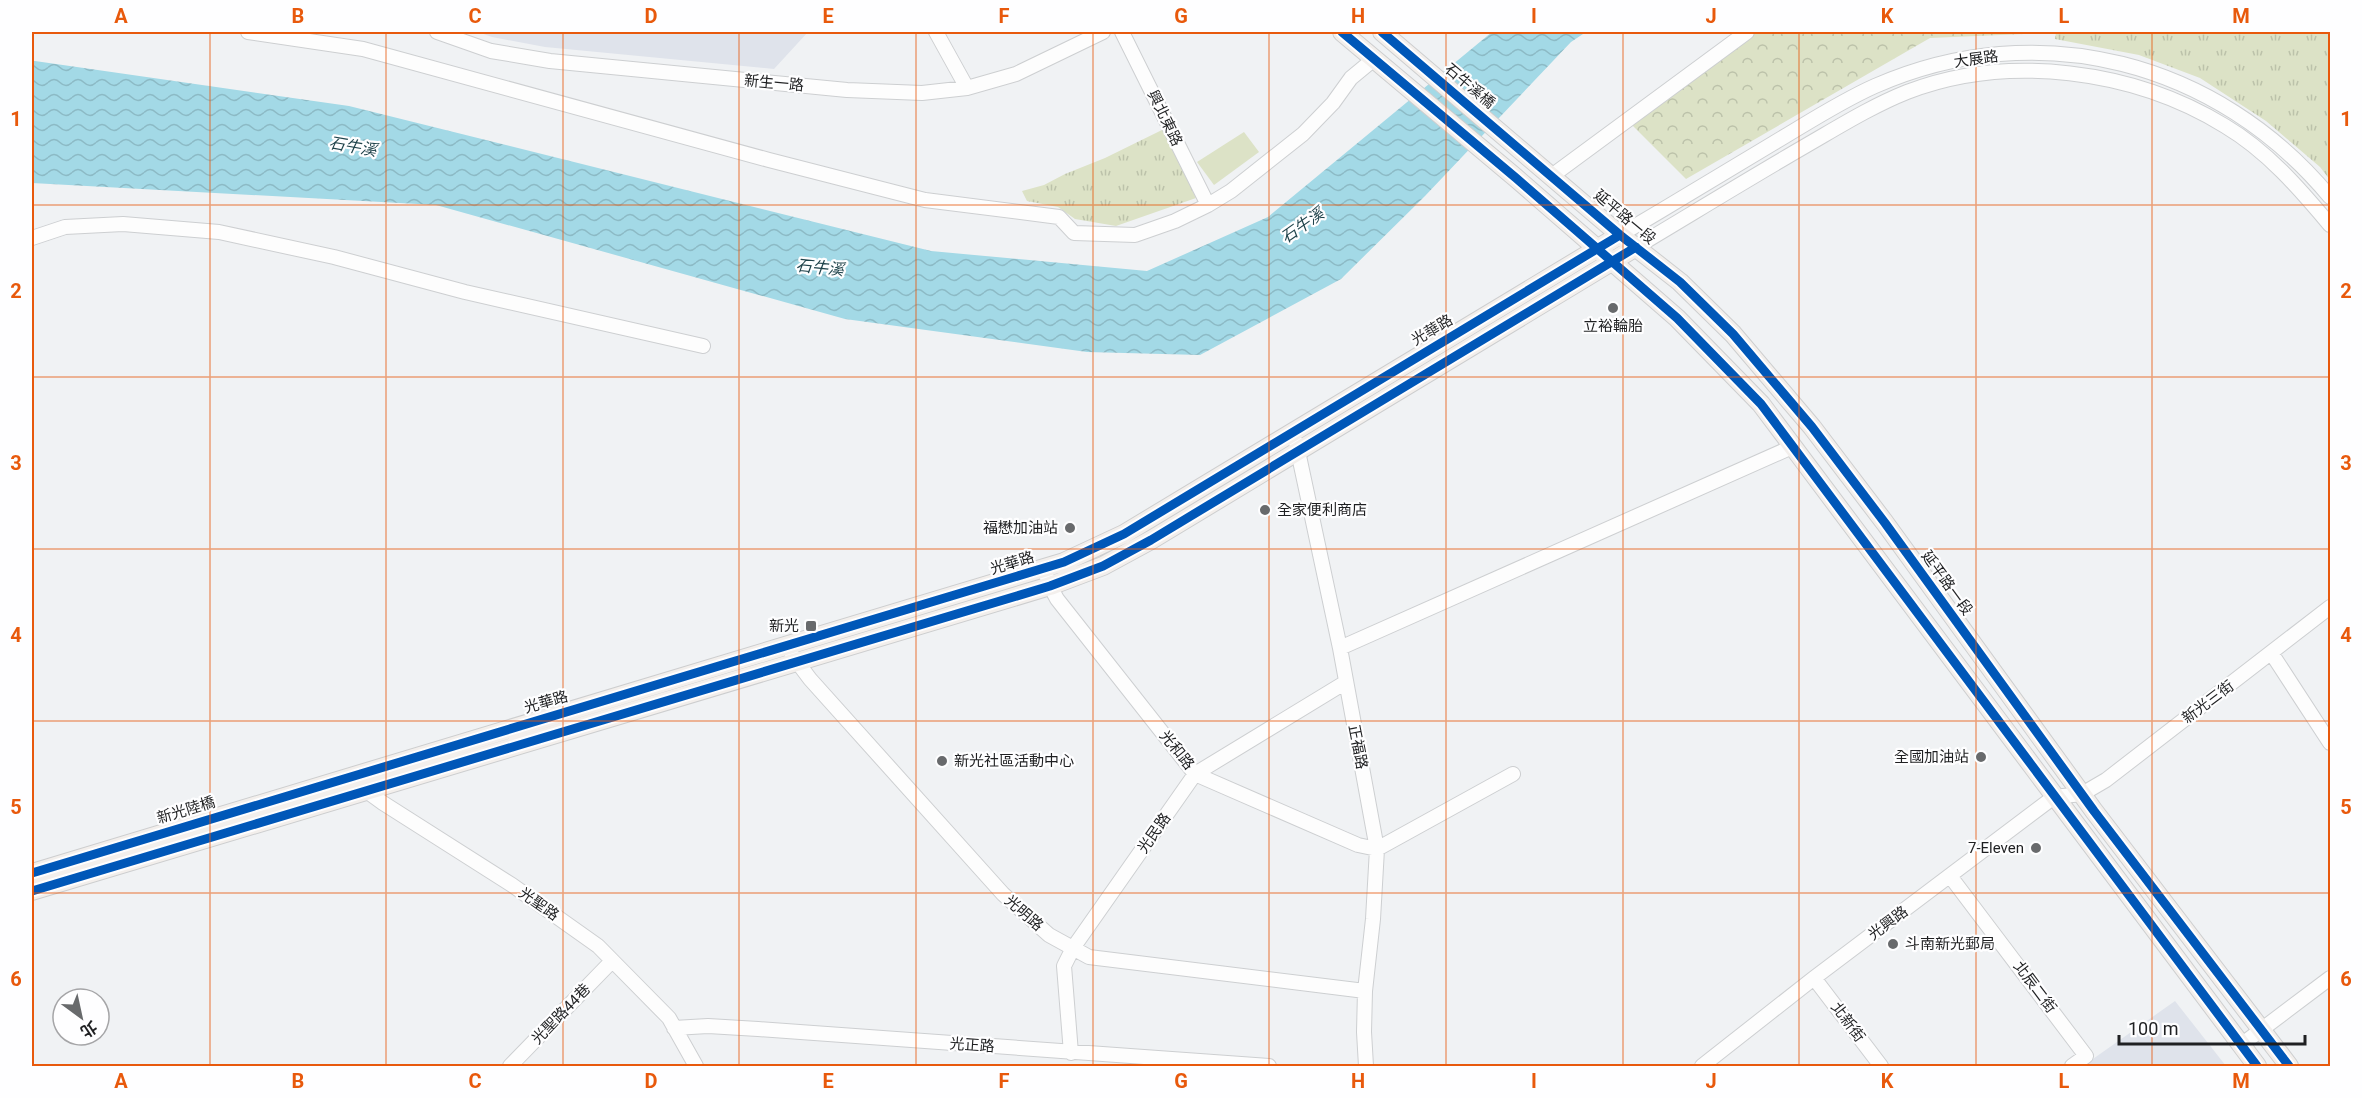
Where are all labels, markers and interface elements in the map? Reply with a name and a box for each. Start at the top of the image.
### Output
text: A [114,4,128,28]
text: B [292,4,304,28]
text: C [468,4,482,28]
text: D [645,4,658,28]
text: E [822,4,834,28]
text: F [999,4,1010,28]
text: G [1174,4,1188,28]
text: H [1351,4,1365,28]
text: I [1531,4,1537,28]
text: J [1705,4,1717,28]
text: K [1881,4,1894,28]
text: L [2059,4,2070,28]
text: M [2232,4,2250,28]
street label: 大展路 [1952,47,2000,71]
street label: 石牛溪橋 [1441,60,1499,112]
street label: 新生一路 [743,71,805,95]
street label: 興北東路 [1144,87,1186,149]
text: 1 [10,107,22,131]
text: 1 [2340,107,2352,131]
water label: 石牛溪 [328,133,380,160]
street label: 延平路一段 [1590,186,1660,248]
water label: 石牛溪 [1277,203,1329,247]
water label: 石牛溪 [795,256,847,280]
text: 2 [10,279,22,303]
text: 2 [2340,279,2352,303]
marker: 立裕輪胎 [1606,301,1620,315]
street label: 光華路 [1408,311,1456,349]
place label: 立裕輪胎 [1583,317,1643,335]
text: 3 [10,451,22,475]
text: 3 [2340,451,2352,475]
place label: 全家便利商店 [1277,501,1367,519]
marker: 全家便利商店 [1258,503,1272,517]
place label: 福懋加油站 [983,519,1058,537]
marker: 福懋加油站 [1063,521,1077,535]
street label: 延平路一段 [1918,547,1976,619]
street label: 光華路 [988,548,1036,578]
place label: 新光 [769,617,799,635]
marker: 新光 [804,619,818,633]
text: 4 [10,623,22,647]
text: 4 [2340,623,2352,647]
street label: 新光三街 [2179,677,2237,727]
street label: 光華路 [522,687,570,717]
street label: 正福路 [1345,723,1371,771]
street label: 光和路 [1156,727,1198,773]
place label: 全國加油站 [1894,748,1969,766]
marker: 全國加油站 [1974,750,1988,764]
place label: 新光社區活動中心 [954,752,1074,770]
marker: 新光社區活動中心 [935,754,949,768]
street label: 新光陸橋 [155,793,217,827]
text: 5 [10,795,22,819]
text: 5 [2340,795,2352,819]
street label: 光民路 [1134,809,1174,857]
place label: 7-Eleven [1968,839,2024,857]
marker: 7-Eleven [2029,841,2043,855]
street label: 光聖路 [515,884,563,924]
street label: 光明路 [1001,891,1047,935]
street label: 光興路 [1865,902,1911,944]
place label: 斗南新光郵局 [1905,935,1995,953]
marker: 斗南新光郵局 [1886,937,1900,951]
street label: 北辰二街 [2010,958,2060,1016]
text: 6 [10,967,22,991]
text: 6 [2340,967,2352,991]
street label: 光聖路44巷 [528,980,594,1048]
north arrow [51,987,111,1047]
street label: 北新街 [1827,999,1869,1045]
scale bar [2119,1008,2305,1046]
text: 北 [77,1017,101,1041]
text: 100 m [2128,1018,2179,1039]
street label: 光正路 [949,1034,995,1056]
text: A [114,1069,128,1093]
text: B [292,1069,304,1093]
text: C [468,1069,482,1093]
text: D [645,1069,658,1093]
text: E [822,1069,834,1093]
text: F [999,1069,1010,1093]
text: G [1174,1069,1188,1093]
text: H [1351,1069,1365,1093]
text: I [1531,1069,1537,1093]
text: J [1705,1069,1717,1093]
text: K [1881,1069,1894,1093]
text: L [2059,1069,2070,1093]
text: M [2232,1069,2250,1093]

